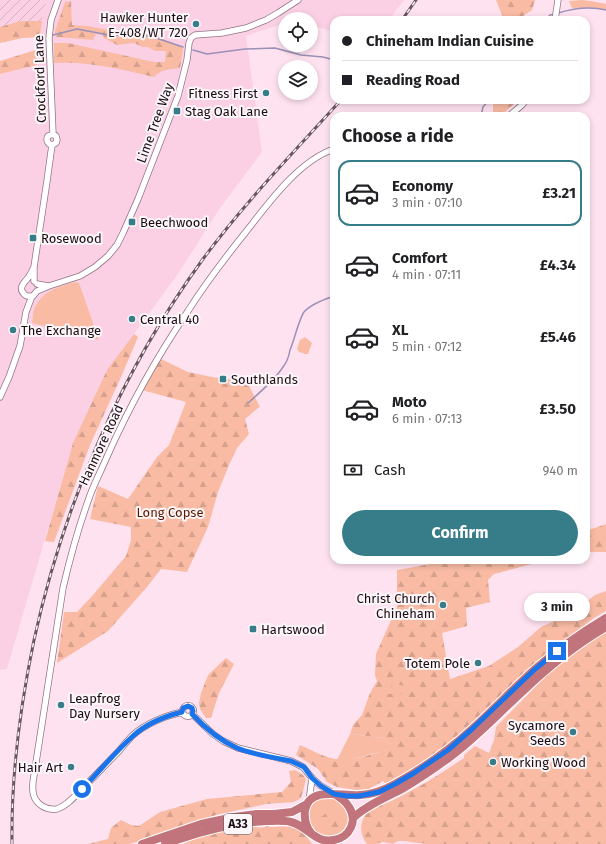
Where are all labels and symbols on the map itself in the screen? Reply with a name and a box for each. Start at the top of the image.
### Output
place label: Hawker Hunter E-408/WT 720 [100,10,188,40]
marker: Hawker Hunter E-408/WT 720 [191,19,201,29]
street label: Crockford Lane [31,35,49,123]
street label: Lime Tree Way [134,80,177,165]
place label: Fitness First [188,86,258,101]
marker: Fitness First [261,88,271,98]
place label: Stag Oak Lane [185,104,268,119]
marker: Stag Oak Lane [172,106,182,116]
place label: Beechwood [140,215,208,230]
marker: Beechwood [127,217,137,227]
place label: Rosewood [41,231,102,246]
marker: Rosewood [28,233,38,243]
place label: Central 40 [140,312,199,327]
marker: Central 40 [127,314,137,324]
place label: The Exchange [21,323,101,338]
marker: The Exchange [8,325,18,335]
place label: Southlands [231,372,298,387]
marker: Southlands [218,374,228,384]
street label: Hanmore Road [76,402,126,488]
park label: Long Copse [136,505,204,520]
place label: Christ Church Chineham [357,591,435,621]
callout: 3 min [524,593,590,621]
marker: Christ Church Chineham [438,600,448,610]
place label: Hartswood [261,622,325,637]
marker: Hartswood [248,624,258,634]
route end [548,642,566,660]
place label: Totem Pole [405,656,470,671]
marker: Totem Pole [473,658,483,668]
place label: Leapfrog Day Nursery [69,691,140,721]
marker: Leapfrog Day Nursery [56,700,66,710]
place label: Sycamore Seeds [508,718,565,748]
marker: Sycamore Seeds [568,727,578,737]
place label: Working Wood [501,755,586,770]
marker: Working Wood [488,757,498,767]
place label: Hair Art [18,760,63,775]
marker: Hair Art [66,762,76,772]
route start [73,780,91,798]
road number: A33 [224,814,252,834]

